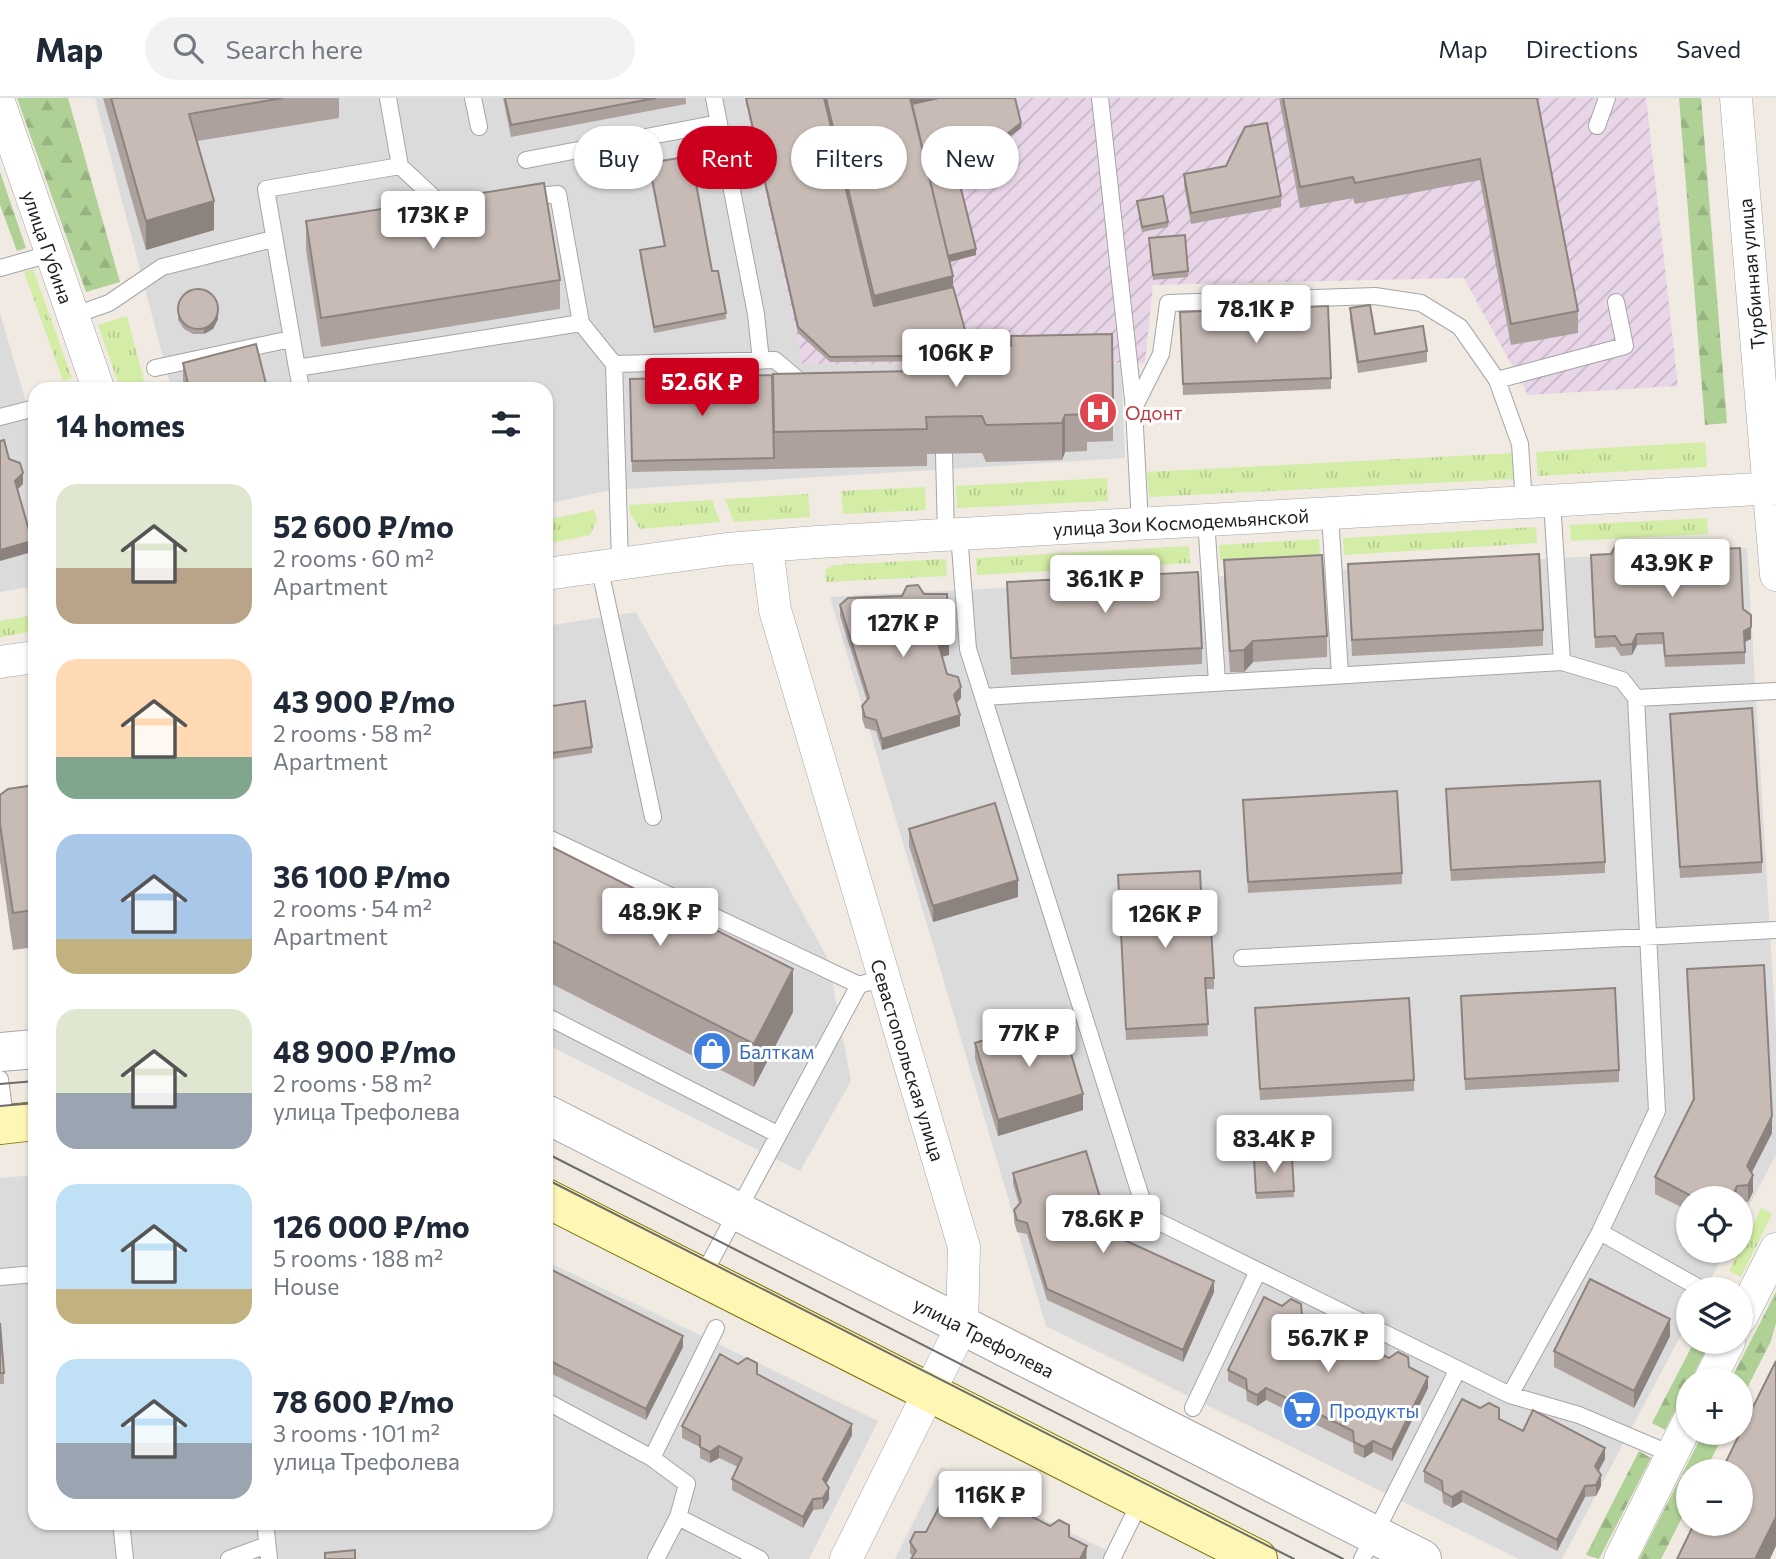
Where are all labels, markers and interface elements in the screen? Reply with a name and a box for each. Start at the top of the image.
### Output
search box [145,17,635,80]
text: Map [35,28,103,69]
icon: search [169,29,207,67]
text: Search here [225,33,363,64]
text: Map [1438,34,1488,63]
text: Directions [1526,34,1638,63]
text: Saved [1676,34,1741,63]
chip: Buy [574,126,663,189]
chip: Rent [677,126,777,189]
chip: Filters [791,126,907,189]
chip: New [921,126,1019,189]
street label: улица Губина [18,187,78,307]
pin: 173K ₽ [376,192,490,251]
street label: Турбинная улица [1733,198,1769,350]
text: 173K ₽ [397,200,469,228]
pin: 78.1K ₽ [1191,286,1321,345]
text: 78.1K ₽ [1218,294,1294,322]
pin: 106K ₽ [899,330,1013,389]
text: 106K ₽ [918,338,994,366]
pin: 52.6K ₽ [637,358,767,418]
text: 52.6K ₽ [661,367,743,395]
hospital icon: Одонт [1077,391,1119,433]
place label: Одонт [1125,401,1183,424]
icon: filters [487,405,525,443]
text: 14 homes [56,406,185,443]
street label: улица Зои Космодемьянской [1052,504,1310,540]
text: 52 600 ₽/mo [273,507,454,544]
icon: home [112,512,196,596]
pin: 43.9K ₽ [1607,540,1737,599]
text: 2 rooms · 60 m² [273,544,434,572]
text: 43.9K ₽ [1631,548,1713,576]
pin: 36.1K ₽ [1040,556,1170,615]
text: 36.1K ₽ [1066,564,1144,592]
text: Apartment [273,572,388,600]
pin: 127K ₽ [846,600,960,659]
text: 127K ₽ [867,608,939,636]
text: 43 900 ₽/mo [273,682,455,719]
icon: home [112,687,196,771]
text: 2 rooms · 58 m² [273,719,432,747]
text: Apartment [273,747,388,775]
text: 36 100 ₽/mo [273,857,450,894]
icon: home [112,862,196,946]
pin: 48.9K ₽ [595,888,725,948]
pin: 126K ₽ [1108,890,1222,950]
text: 2 rooms · 54 m² [273,894,432,922]
text: 48.9K ₽ [618,897,702,925]
text: 126K ₽ [1128,899,1202,927]
text: Apartment [273,922,388,950]
street label: Севастопольская улица [866,956,950,1164]
pin: 77K ₽ [980,1010,1078,1069]
text: 77K ₽ [999,1018,1059,1046]
shop icon: Балткам [691,1030,733,1072]
text: 48 900 ₽/mo [273,1032,456,1069]
icon: home [112,1037,196,1121]
place label: Балткам [739,1040,814,1063]
text: 2 rooms · 58 m² [273,1069,432,1097]
text: улица Трефолева [273,1097,460,1125]
pin: 83.4K ₽ [1209,1116,1339,1175]
text: 83.4K ₽ [1233,1124,1315,1152]
map controls [1676,1186,1753,1536]
button: locate [1676,1186,1753,1263]
pin: 78.6K ₽ [1038,1196,1168,1255]
text: 78.6K ₽ [1062,1204,1144,1232]
text: 126 000 ₽/mo [273,1207,470,1244]
icon: home [112,1212,196,1296]
text: 5 rooms · 188 m² [273,1244,443,1272]
text: House [273,1272,339,1300]
button: layers [1676,1277,1753,1354]
street label: улица Трефолева [910,1292,1058,1382]
pin: 56.7K ₽ [1263,1314,1393,1374]
text: 56.7K ₽ [1287,1323,1369,1351]
button: + [1676,1368,1753,1445]
text: 78 600 ₽/mo [273,1382,454,1419]
icon: home [112,1387,196,1471]
supermarket icon: Продукты [1281,1389,1323,1431]
place label: Продукты [1329,1399,1419,1422]
text: 3 rooms · 101 m² [273,1419,440,1447]
text: улица Трефолева [273,1447,460,1475]
button: − [1676,1459,1753,1536]
pin: 116K ₽ [933,1472,1047,1531]
text: 116K ₽ [955,1480,1025,1508]

